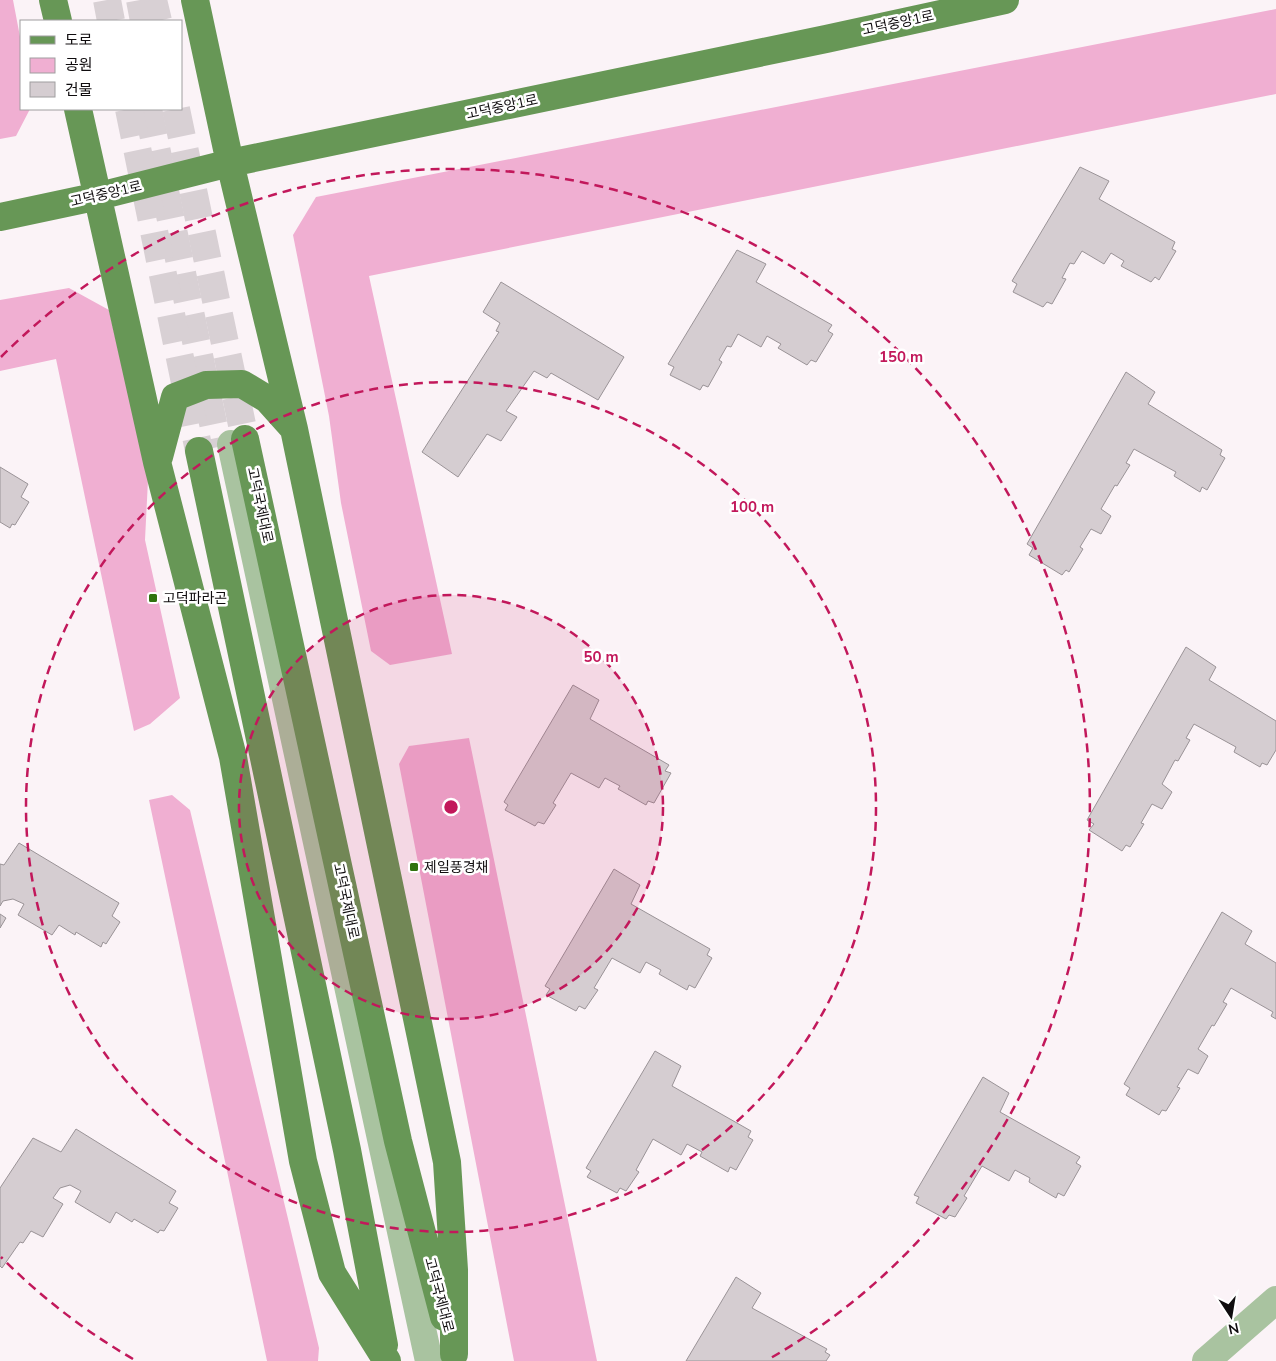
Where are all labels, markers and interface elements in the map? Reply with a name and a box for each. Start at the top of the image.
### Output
street label: 고덕중앙1로 [860,6,936,40]
legend [20,20,182,110]
text: 도로 [65,30,93,50]
text: 공원 [65,55,93,75]
text: 건물 [65,80,93,100]
street label: 고덕중앙1로 [464,90,540,124]
street label: 고덕중앙1로 [68,177,144,211]
text: 150 m [879,347,923,367]
street label: 고덕국제대로 [243,465,277,545]
text: 100 m [730,497,774,517]
place label: 고덕파라곤 [163,589,227,608]
marker: 고덕파라곤 [147,592,159,604]
text: 50 m [583,647,619,667]
centre of rings [442,798,460,816]
place label: 제일풍경채 [424,858,488,877]
street label: 고덕국제대로 [329,861,363,941]
marker: 제일풍경채 [408,861,420,873]
street label: 고덕국제대로 [420,1255,458,1335]
north arrow [1206,1291,1256,1341]
text: N [1226,1318,1241,1339]

